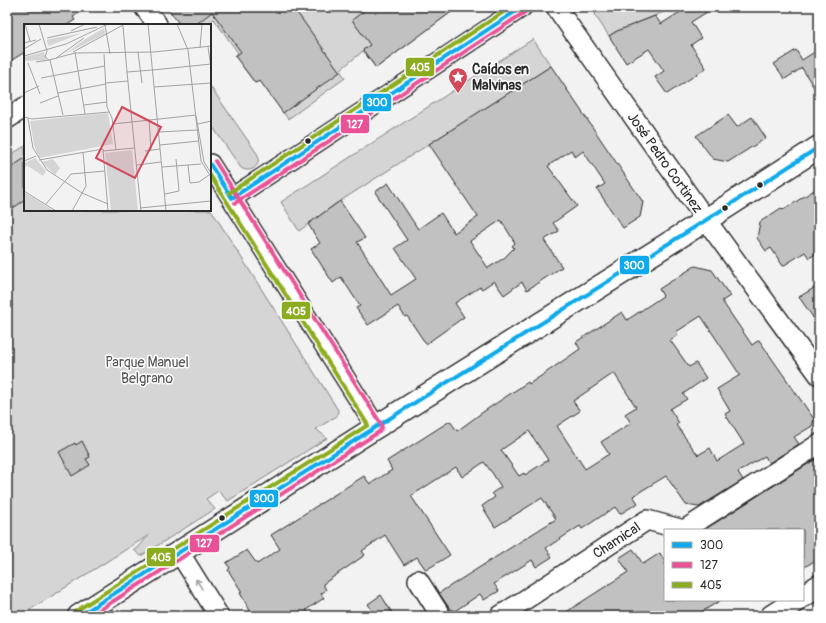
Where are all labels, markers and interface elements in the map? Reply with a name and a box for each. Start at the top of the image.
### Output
inset map [24,24,211,211]
line badge: 405 [405,57,435,77]
text: 405 [409,61,430,74]
place label: Caídos en Malvinas [472,61,529,94]
place icon: Caídos en Malvinas [447,66,469,94]
line badge: 300 [362,93,392,112]
text: 300 [366,96,388,109]
street label: José Pedro Cortinez [624,109,707,216]
line badge: 127 [340,114,370,134]
text: 127 [347,118,363,131]
unlabelled marker [303,136,313,146]
unlabelled marker [755,180,765,190]
unlabelled marker [720,203,730,213]
line badge: 300 [619,255,650,275]
text: 300 [623,259,645,272]
line badge: 405 [281,301,311,320]
text: 405 [285,305,306,318]
park label: Parque Manuel Belgrano [105,354,189,387]
line badge: 300 [249,489,279,508]
text: 300 [253,492,275,505]
unlabelled marker [217,513,227,523]
street label: Chamical [589,518,643,562]
legend [664,529,804,601]
line badge: 127 [189,534,220,553]
text: 127 [196,537,212,550]
text: 300 [700,538,723,553]
line badge: 405 [146,547,176,567]
text: 405 [150,551,171,564]
text: 127 [700,558,718,573]
text: 405 [700,578,722,593]
one-way arrow [195,579,203,590]

